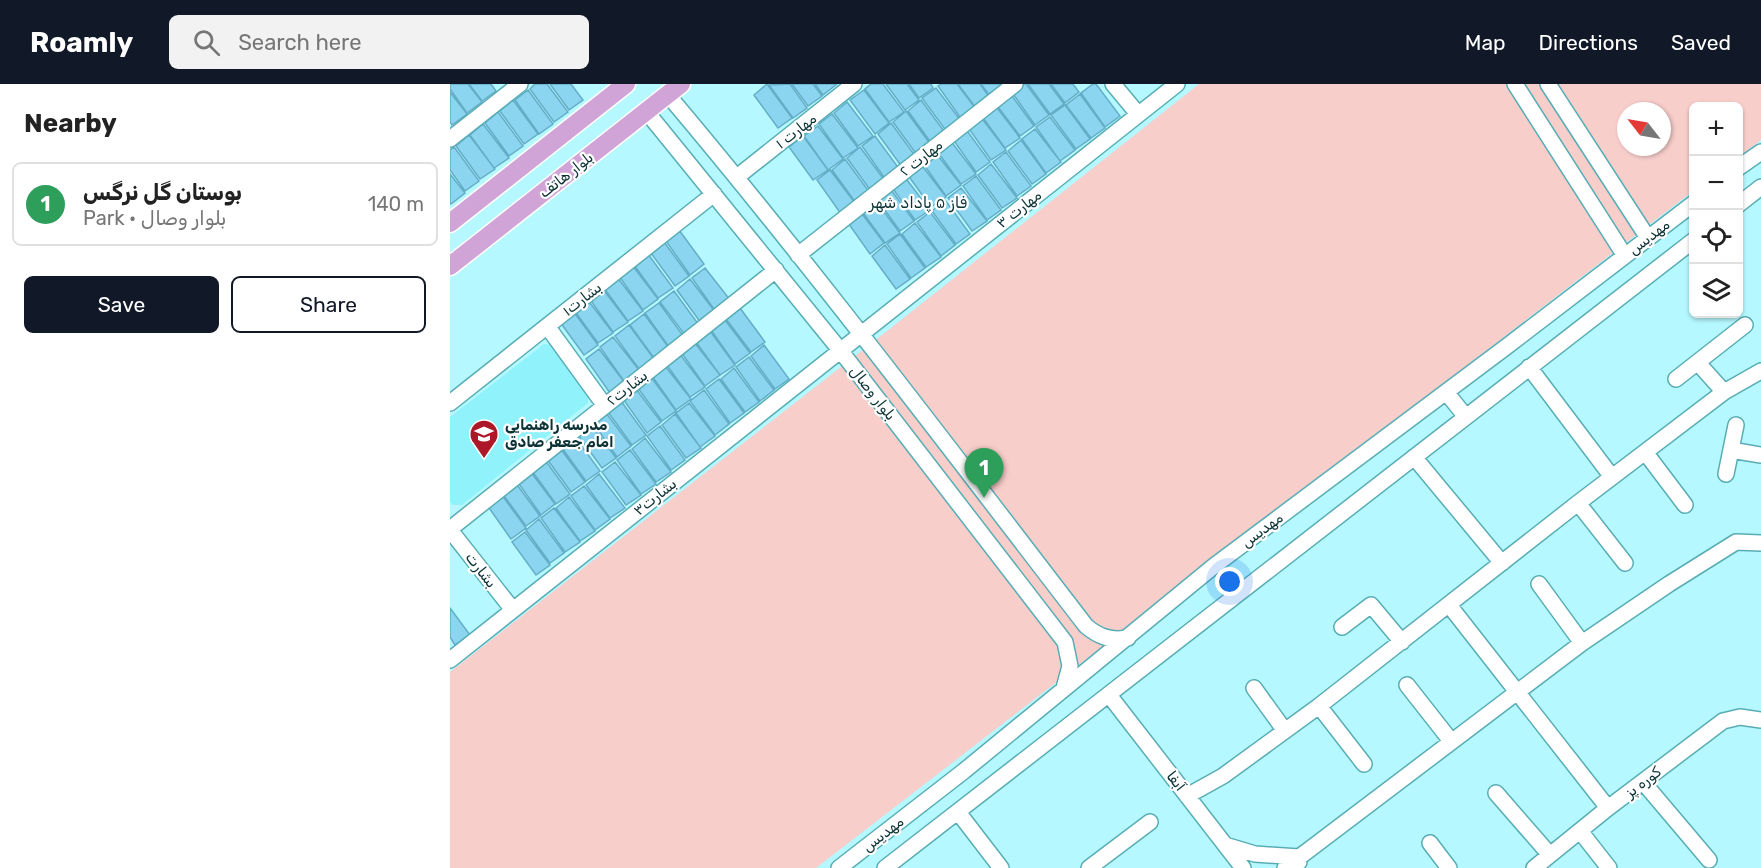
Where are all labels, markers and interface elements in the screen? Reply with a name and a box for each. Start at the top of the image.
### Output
search box [169,15,589,69]
text: Roamly [30,26,133,59]
icon: search [190,26,223,59]
text: Search here [238,29,362,56]
text: Map [1465,30,1506,55]
text: Directions [1539,30,1638,55]
text: Saved [1671,30,1731,55]
north arrow [1617,102,1671,156]
map controls [1689,102,1743,318]
button: + [1689,102,1743,156]
text: Nearby [24,108,117,139]
street label: مهارت ۱ [772,109,820,153]
street label: مهارت ۲ [896,136,946,180]
street label: بلوار هاتف [535,148,597,202]
button: − [1689,156,1743,210]
text: بوستان گل نرگس [83,179,242,206]
street label: مهارت ۳ [993,186,1045,232]
text: 1 [41,192,50,216]
text: 140 m [368,192,424,216]
district label: فاز ۵ پاداد شهر [868,193,968,213]
text: Park · بلوار وصال [83,206,226,230]
button: locate [1689,210,1743,264]
street label: مهدیس [1625,215,1673,259]
button: layers [1689,264,1743,318]
button: Save [24,276,219,333]
button: Share [231,276,426,333]
street label: بشارت۱ [559,278,605,320]
street label: بلوار وصال [845,362,900,424]
street label: بشارت۲ [603,366,651,410]
place label: مدرسه راهنمایی امام جعفر صادق [505,416,614,452]
school or university icon: مدرسه راهنمایی امام جعفر صادق [468,418,500,460]
pin: 1 [964,448,1004,498]
street label: بشارت۳ [630,475,680,519]
street label: مهدیس [1238,508,1286,552]
street label: بشارت [462,549,500,591]
your location [1215,567,1244,596]
street label: کوره پز [1621,763,1665,803]
street label: آبفا [1163,767,1190,795]
street label: مهدیس [859,812,907,856]

